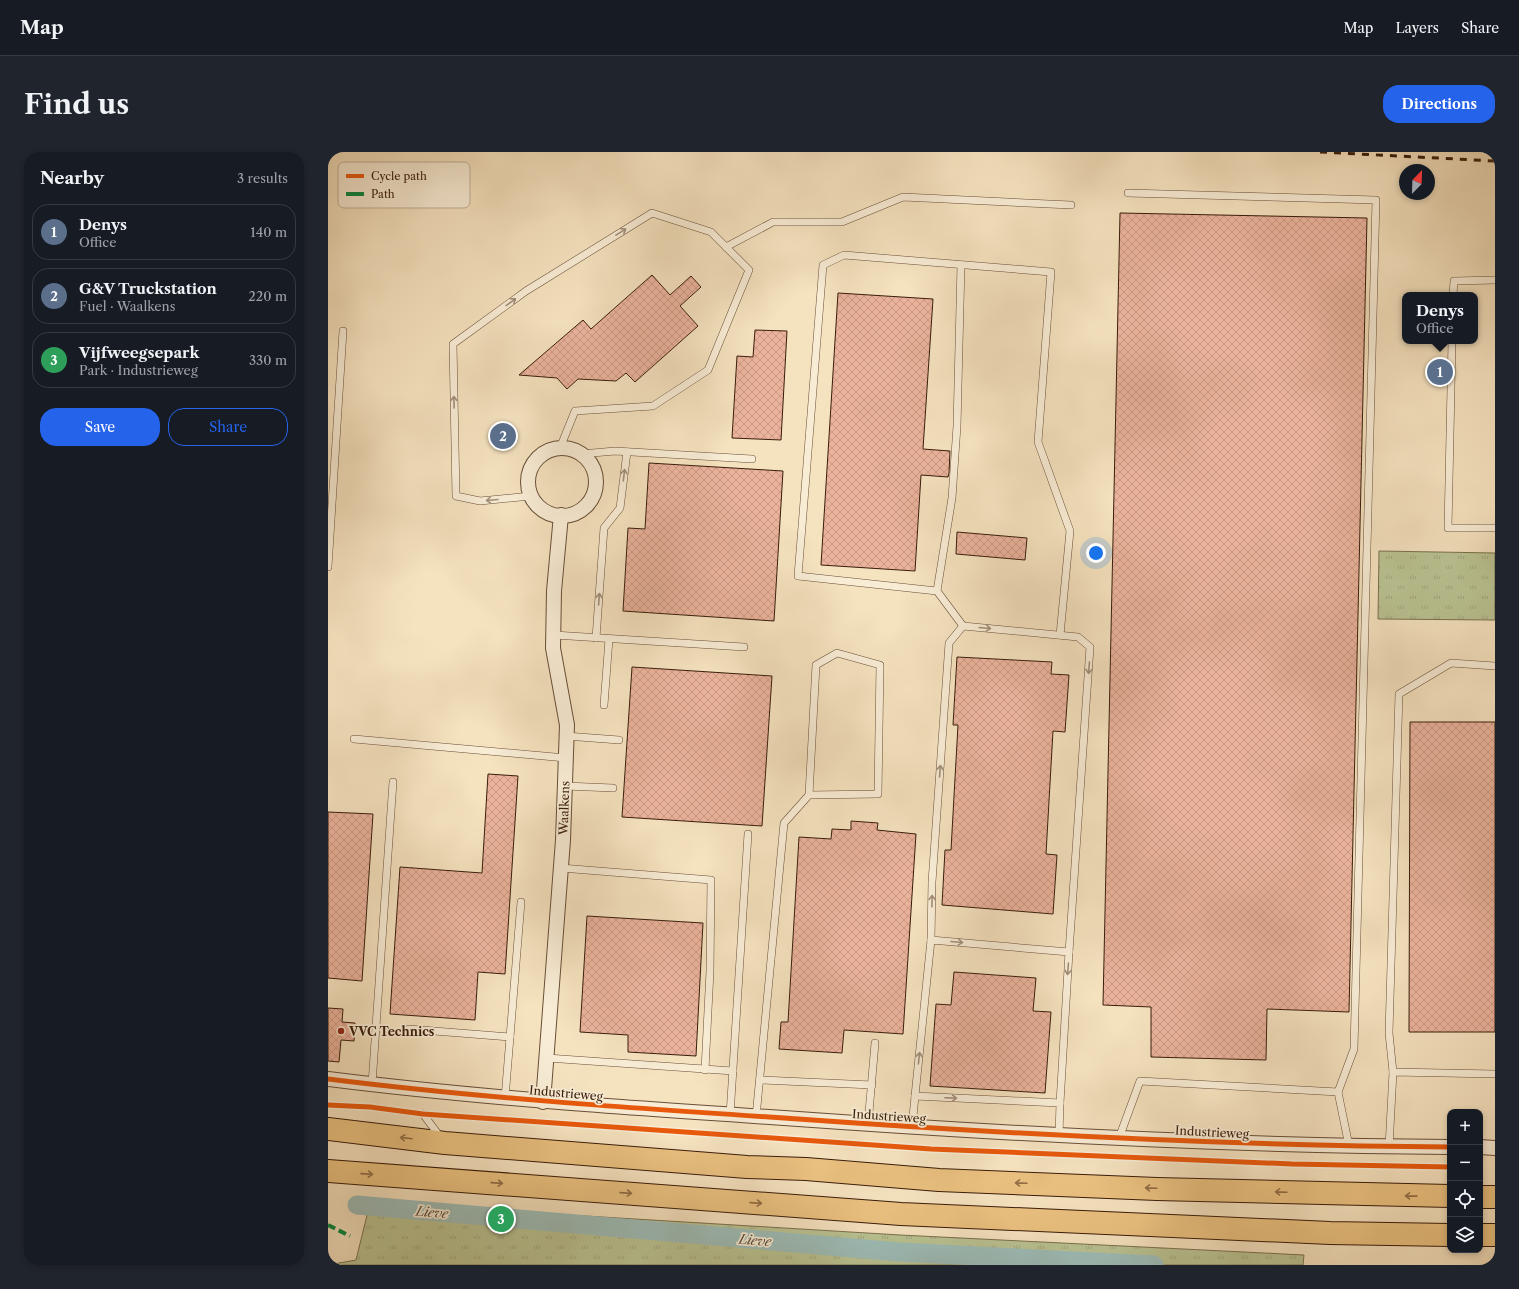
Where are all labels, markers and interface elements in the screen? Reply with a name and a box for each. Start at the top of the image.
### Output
text: Map [20,16,64,39]
text: Map [1343,19,1373,37]
text: Layers [1395,19,1439,37]
text: Share [1461,19,1499,37]
button: Directions [1383,85,1495,123]
text: Find us [24,87,129,121]
legend [338,162,470,208]
north arrow [1399,164,1435,200]
text: Nearby [40,168,104,188]
text: Cycle path [371,169,427,183]
text: 3 results [237,170,288,186]
text: Path [371,187,395,201]
text: Denys [79,215,127,234]
text: 1 [51,224,57,240]
text: 140 m [250,224,287,240]
one-way arrow [615,228,626,236]
text: Office [79,234,116,250]
text: G&V Truckstation [79,279,217,298]
text: 2 [50,288,58,304]
text: 220 m [248,288,287,304]
popup [1402,292,1478,344]
text: Fuel · Waalkens [79,298,175,314]
one-way arrow [505,298,516,306]
text: Denys [1416,301,1464,320]
text: Office [1416,320,1453,336]
text: Vijfweegsepark [79,343,199,362]
text: 3 [50,352,58,368]
text: 330 m [249,352,287,368]
pin: 1 [1427,357,1453,387]
text: Park · Industrieweg [79,362,198,378]
one-way arrow [450,396,458,409]
button: Save [40,408,160,446]
button: Share [168,408,288,446]
pin: 2 [490,421,516,451]
one-way arrow [621,469,628,482]
one-way arrow [486,496,499,503]
your location [1086,543,1106,563]
one-way arrow [595,593,602,606]
one-way arrow [978,625,991,632]
one-way arrow [1085,661,1092,674]
one-way arrow [937,765,944,778]
street label: Waalkens [556,781,572,836]
one-way arrow [928,895,936,908]
one-way arrow [950,938,963,946]
one-way arrow [1064,962,1071,975]
place label: VVC Technics [348,1024,435,1039]
marker: VVC Technics [336,1026,346,1036]
one-way arrow [915,1052,923,1065]
street label: Industrieweg [528,1082,604,1104]
one-way arrow [944,1094,957,1102]
street label: Industrieweg [852,1106,927,1126]
map controls [1447,1109,1483,1253]
button: + [1447,1109,1483,1145]
street label: Industrieweg [1175,1123,1250,1141]
one-way arrow [400,1134,413,1142]
button: − [1447,1145,1483,1181]
one-way arrow [360,1170,373,1177]
one-way arrow [1015,1179,1028,1187]
one-way arrow [490,1180,503,1187]
button: locate [1447,1181,1483,1217]
one-way arrow [1145,1185,1158,1192]
one-way arrow [1275,1188,1288,1196]
one-way arrow [619,1190,632,1197]
one-way arrow [1405,1192,1418,1200]
one-way arrow [749,1199,762,1206]
water label: Lieve [414,1203,450,1221]
pin: 3 [488,1204,514,1234]
button: layers [1447,1217,1483,1253]
water label: Lieve [737,1231,773,1249]

